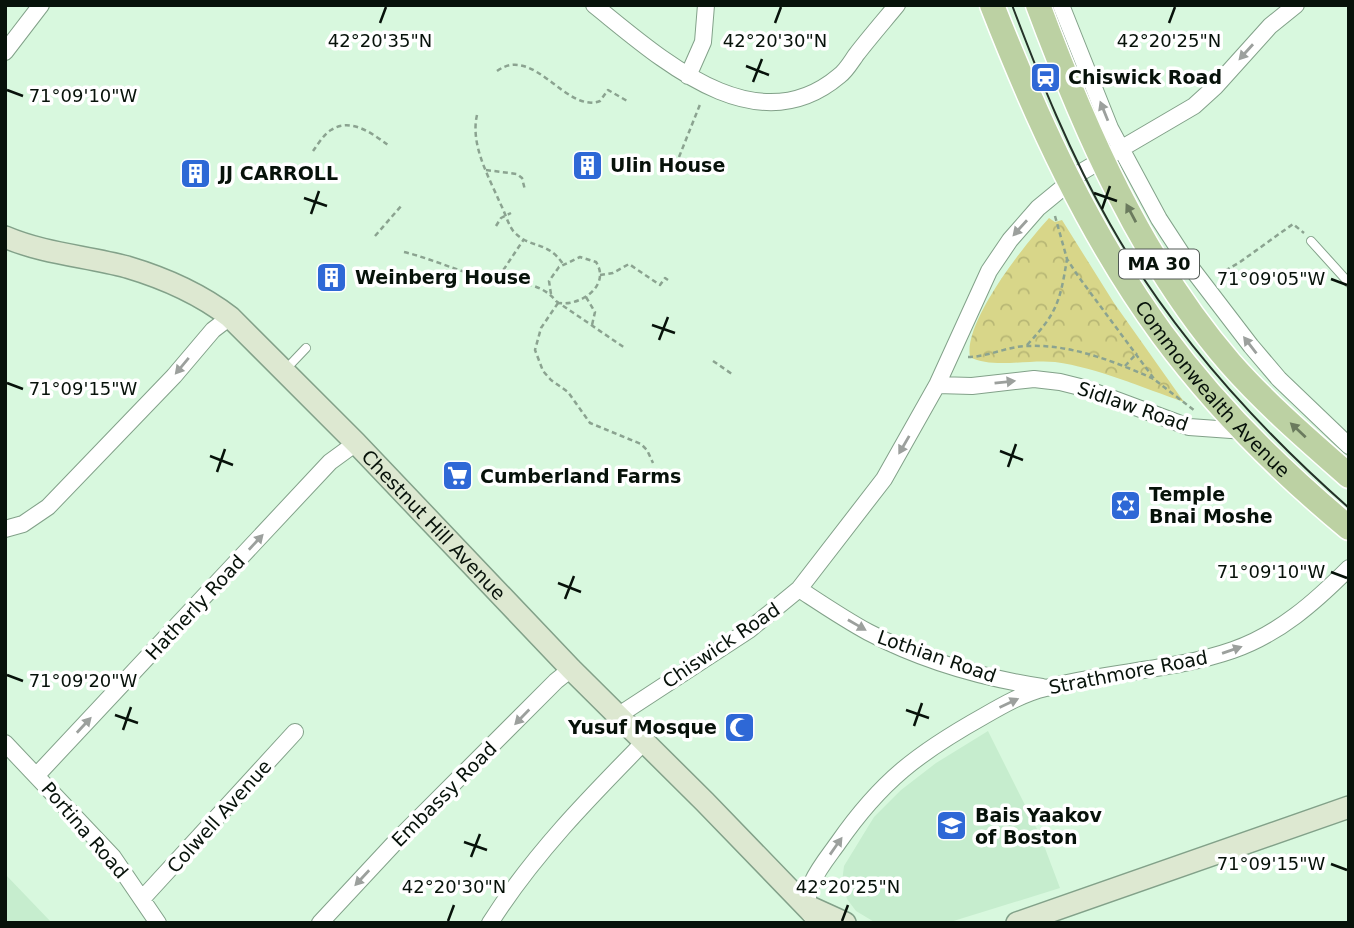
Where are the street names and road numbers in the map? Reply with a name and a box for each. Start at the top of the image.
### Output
road number: MA 30 [1119,250,1199,278]
street label: Commonwealth Avenue [1131,296,1295,482]
street label: Sidlaw Road [1075,377,1191,435]
street label: Chestnut Hill Avenue [357,445,510,604]
street label: Hatherly Road [141,550,249,664]
street label: Chiswick Road [658,598,784,692]
street label: Lothian Road [875,625,999,687]
street label: Strathmore Road [1047,646,1209,698]
street label: Embassy Road [387,737,501,851]
street label: Colwell Avenue [162,755,276,877]
street label: Portina Road [37,777,133,883]

